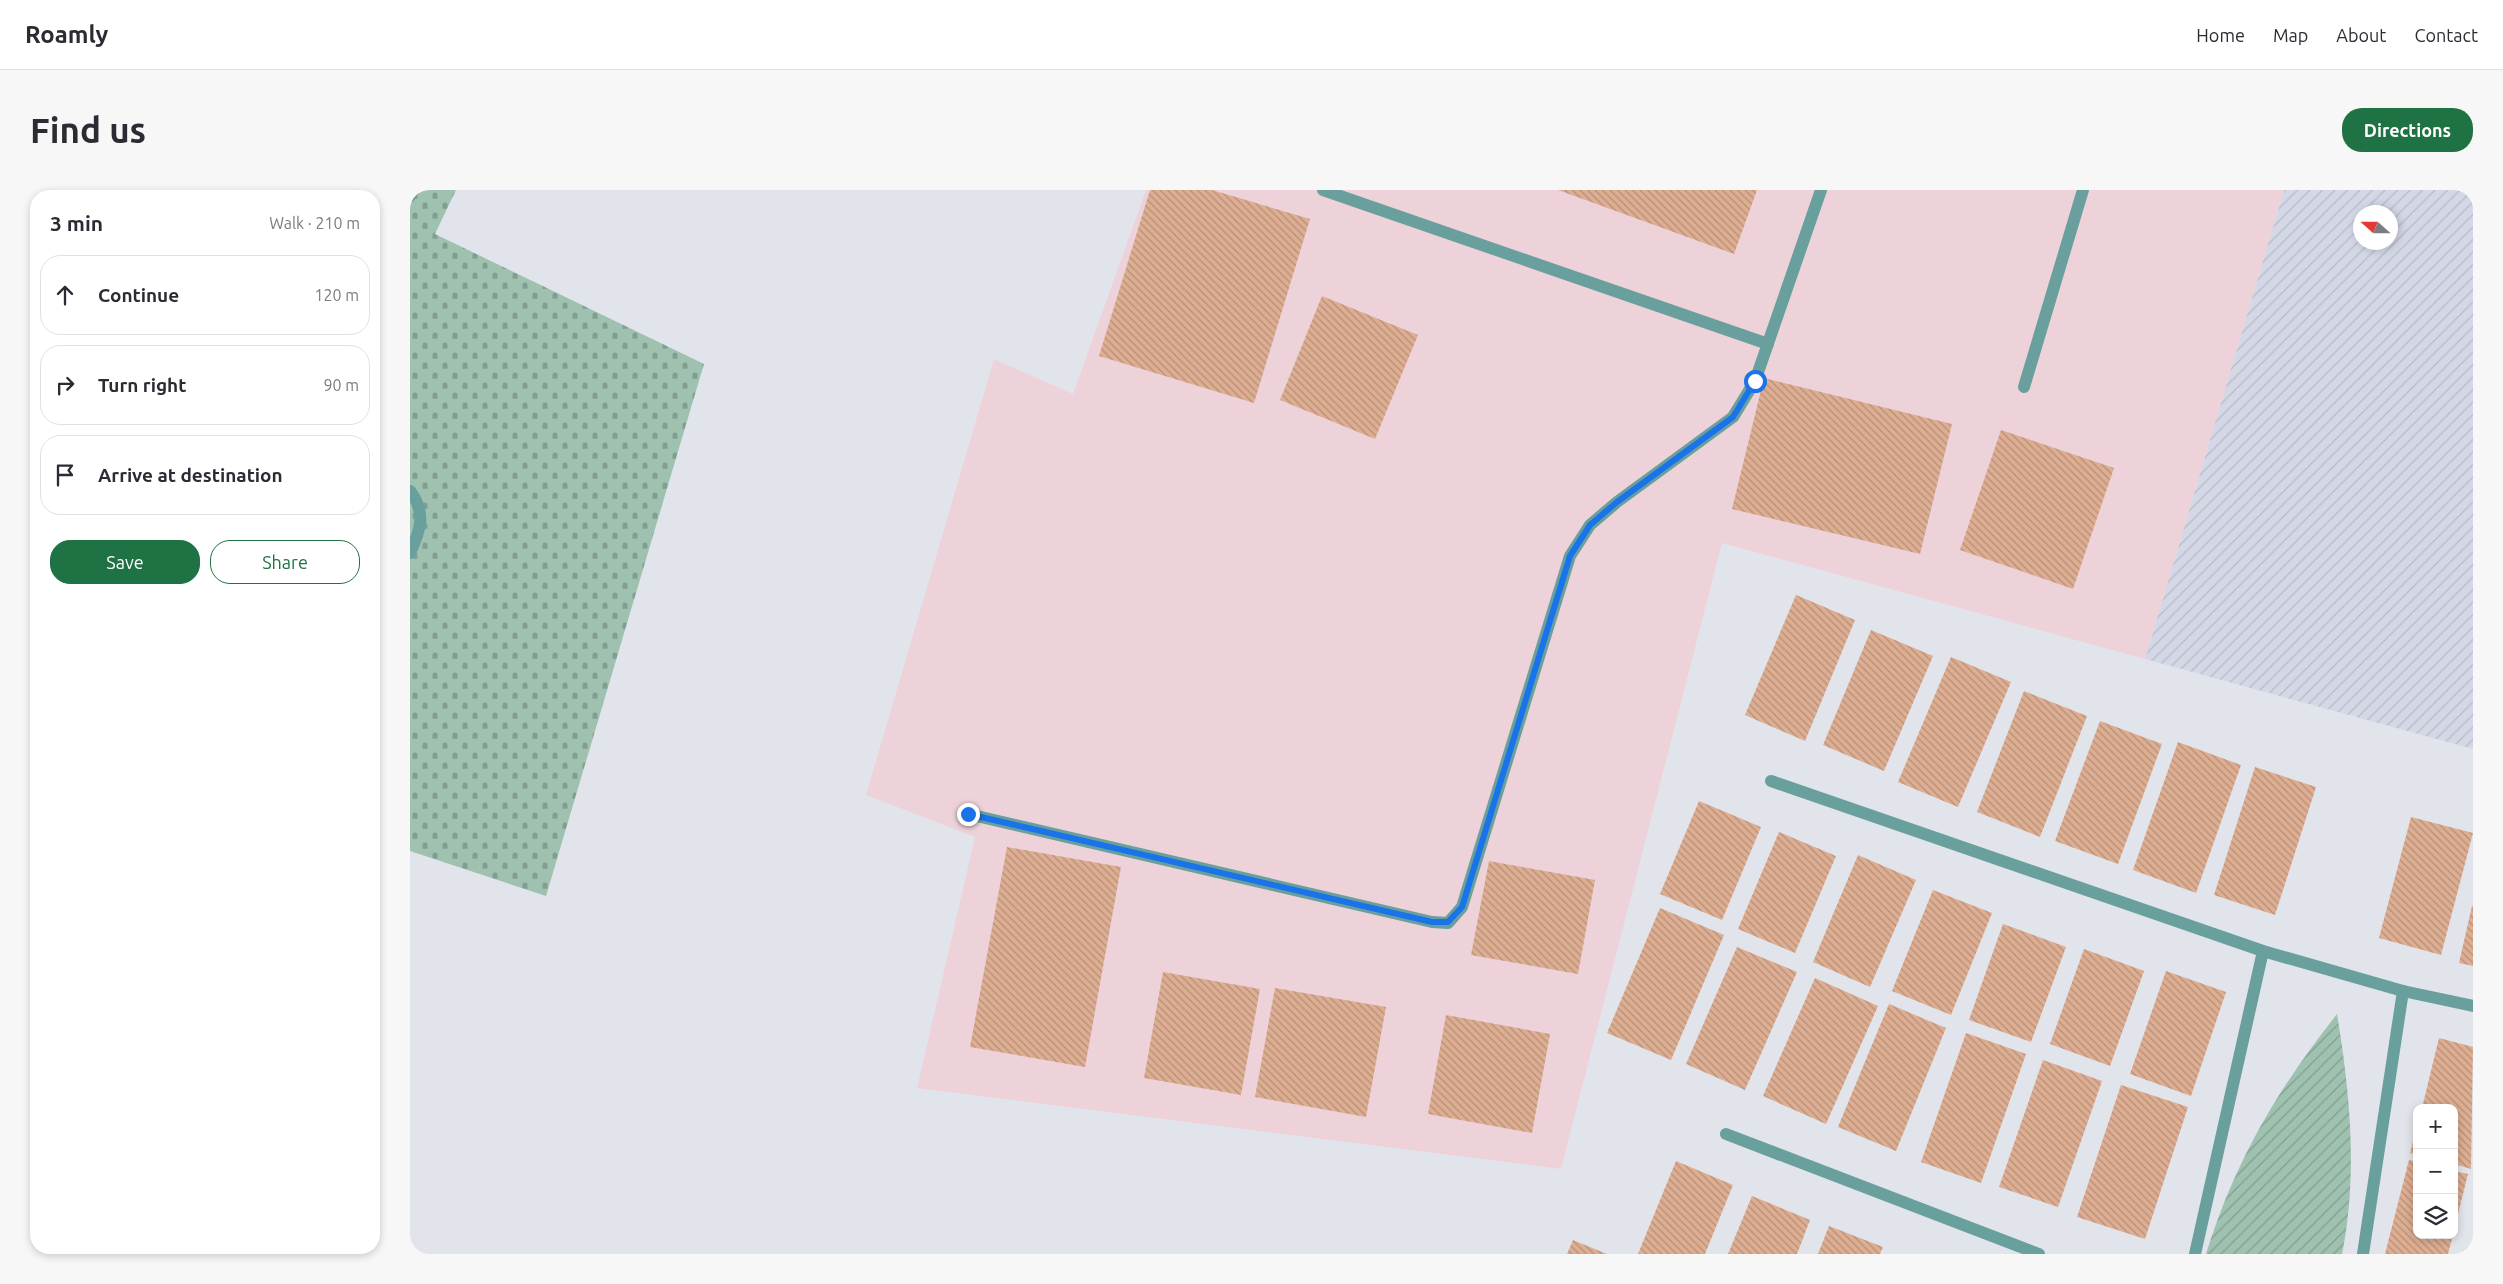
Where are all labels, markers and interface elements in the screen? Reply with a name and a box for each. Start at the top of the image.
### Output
text: Roamly [25,21,108,48]
text: Home [2196,25,2245,45]
text: Map [2273,25,2308,45]
text: About [2336,25,2386,45]
text: Contact [2414,25,2478,45]
button: Directions [2342,108,2473,152]
text: Find us [30,110,146,150]
north arrow [2353,205,2398,250]
text: 3 min [50,211,103,235]
text: Walk · 210 m [269,214,360,232]
icon: ahead [51,281,79,309]
text: Continue [98,284,179,306]
text: 120 m [314,286,359,304]
route start [1744,370,1767,393]
icon: right [51,371,79,399]
text: Turn right [98,374,186,396]
text: 90 m [323,376,359,394]
icon: arrive [51,461,79,489]
text: Arrive at destination [98,464,283,486]
button: Save [50,540,200,584]
button: Share [210,540,360,584]
route end [957,803,980,826]
map controls [2413,1104,2458,1239]
button: + [2413,1104,2458,1149]
button: − [2413,1149,2458,1194]
button: layers [2413,1194,2458,1239]

